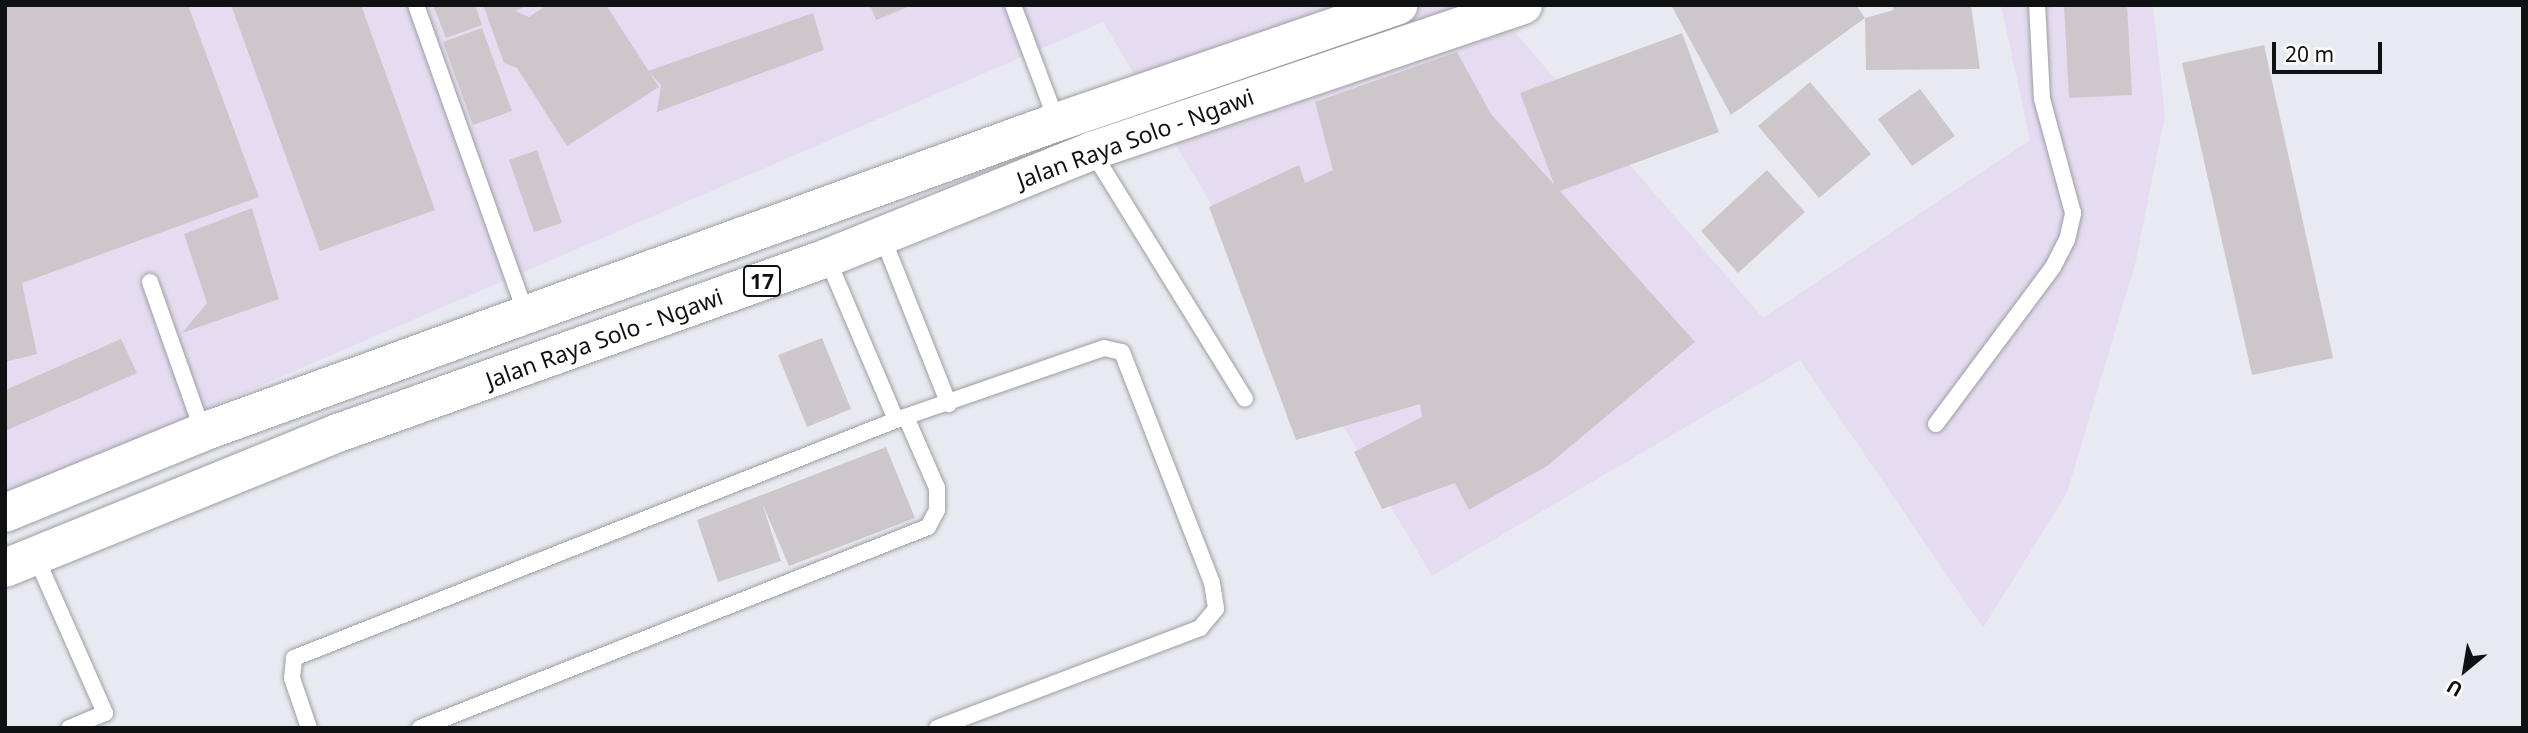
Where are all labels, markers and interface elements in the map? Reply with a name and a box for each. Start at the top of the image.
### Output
scale bar [2276,28,2386,72]
text: 20 m [2285,40,2334,68]
street label: Jalan Raya Solo - Ngawi [1013,82,1257,194]
road number: 17 [743,264,781,298]
street label: Jalan Raya Solo - Ngawi [482,282,726,394]
north arrow [2430,635,2500,705]
text: U [2442,673,2467,703]

